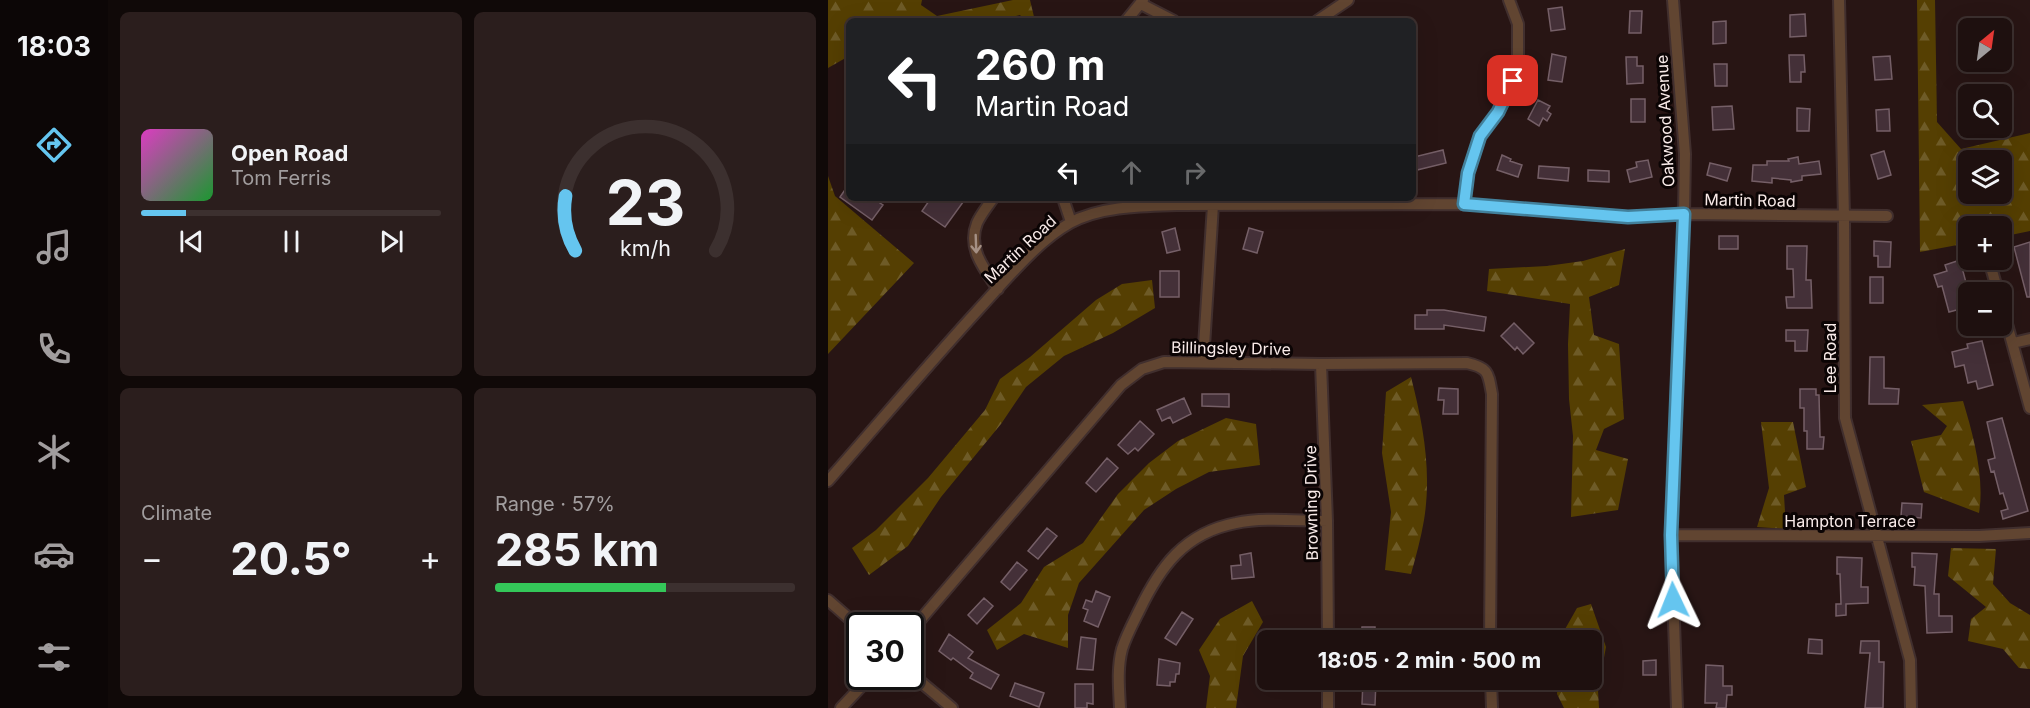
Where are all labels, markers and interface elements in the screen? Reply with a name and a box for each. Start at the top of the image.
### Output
north arrow [1958,18,2012,72]
map controls [1958,18,2012,336]
text: 18:03 [17,30,91,63]
text: 260 m [975,39,1105,90]
icon: left [876,42,954,120]
street label: Oakwood Avenue [1652,54,1678,188]
pin [1487,55,1538,106]
icon: arrive [1496,64,1529,97]
button: search [1958,84,2012,138]
text: Martin Road [975,90,1129,123]
icon: directions [33,124,75,166]
text: Open Road [231,140,348,166]
button: layers [1958,150,2012,204]
icon: left [1052,156,1085,189]
icon: ahead [1115,156,1148,189]
icon: right [1178,156,1211,189]
text: 23 [605,165,685,240]
text: Tom Ferris [231,166,331,190]
street label: Martin Road [1704,189,1796,211]
street label: Martin Road [980,211,1060,287]
button: + [1958,216,2012,270]
icon: previous [175,225,208,258]
icon: pause [275,225,308,258]
icon: next [375,225,408,258]
icon: music [33,226,75,268]
one-way arrow [970,234,981,254]
text: km/h [620,235,670,261]
button: − [1958,282,2012,336]
street label: Lee Road [1820,323,1840,393]
icon: phone [33,328,75,370]
street label: Billingsley Drive [1171,337,1291,359]
icon: climate [33,431,75,473]
street label: Browning Drive [1300,445,1322,561]
text: Range · 57% [495,492,615,516]
text: Climate [141,501,212,525]
street label: Hampton Terrace [1784,511,1916,531]
text: 285 km [495,522,659,577]
text: 20.5° [230,531,352,586]
icon: car [33,533,75,575]
text: − [141,538,163,578]
text: + [419,538,441,578]
position arrow [1641,568,1705,632]
speed limit sign: 30 [846,612,924,690]
icon: filters [33,636,75,678]
text: 18:05 · 2 min · 500 m [1318,647,1541,673]

